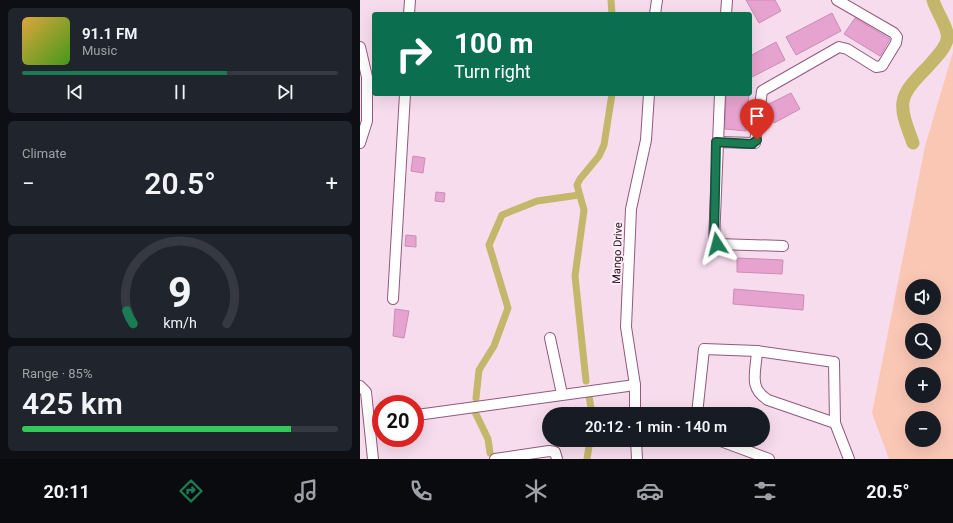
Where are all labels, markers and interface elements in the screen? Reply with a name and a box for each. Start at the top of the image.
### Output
text: 91.1 FM [82,25,137,43]
text: 100 m [454,27,533,60]
icon: right [388,28,440,80]
text: Music [82,43,117,58]
text: Turn right [454,61,531,82]
icon: previous [64,81,86,103]
icon: pause [169,81,191,103]
icon: next [274,81,296,103]
pin [740,99,774,140]
icon: arrive [746,105,768,127]
text: Climate [22,146,66,161]
text: 20.5° [144,166,216,201]
text: − [22,171,35,196]
text: + [326,171,338,196]
street label: Mango Drive [610,222,625,284]
position arrow [696,223,738,265]
text: 9 [168,268,192,317]
map controls [905,279,941,447]
button: sound [905,279,941,315]
text: km/h [163,314,197,330]
button: search [905,323,941,359]
text: Range · 85% [22,366,92,381]
button: + [905,367,941,403]
text: 425 km [22,386,123,421]
speed limit sign: 20 [372,395,424,447]
button: − [905,411,941,447]
text: 20:12 · 1 min · 140 m [585,418,727,436]
icon: directions [177,477,205,505]
icon: music [292,477,320,505]
icon: phone [407,477,435,505]
icon: climate [522,477,550,505]
icon: car [636,477,664,505]
icon: filters [751,477,779,505]
text: 20:11 [43,481,90,502]
text: 20.5° [866,481,910,502]

